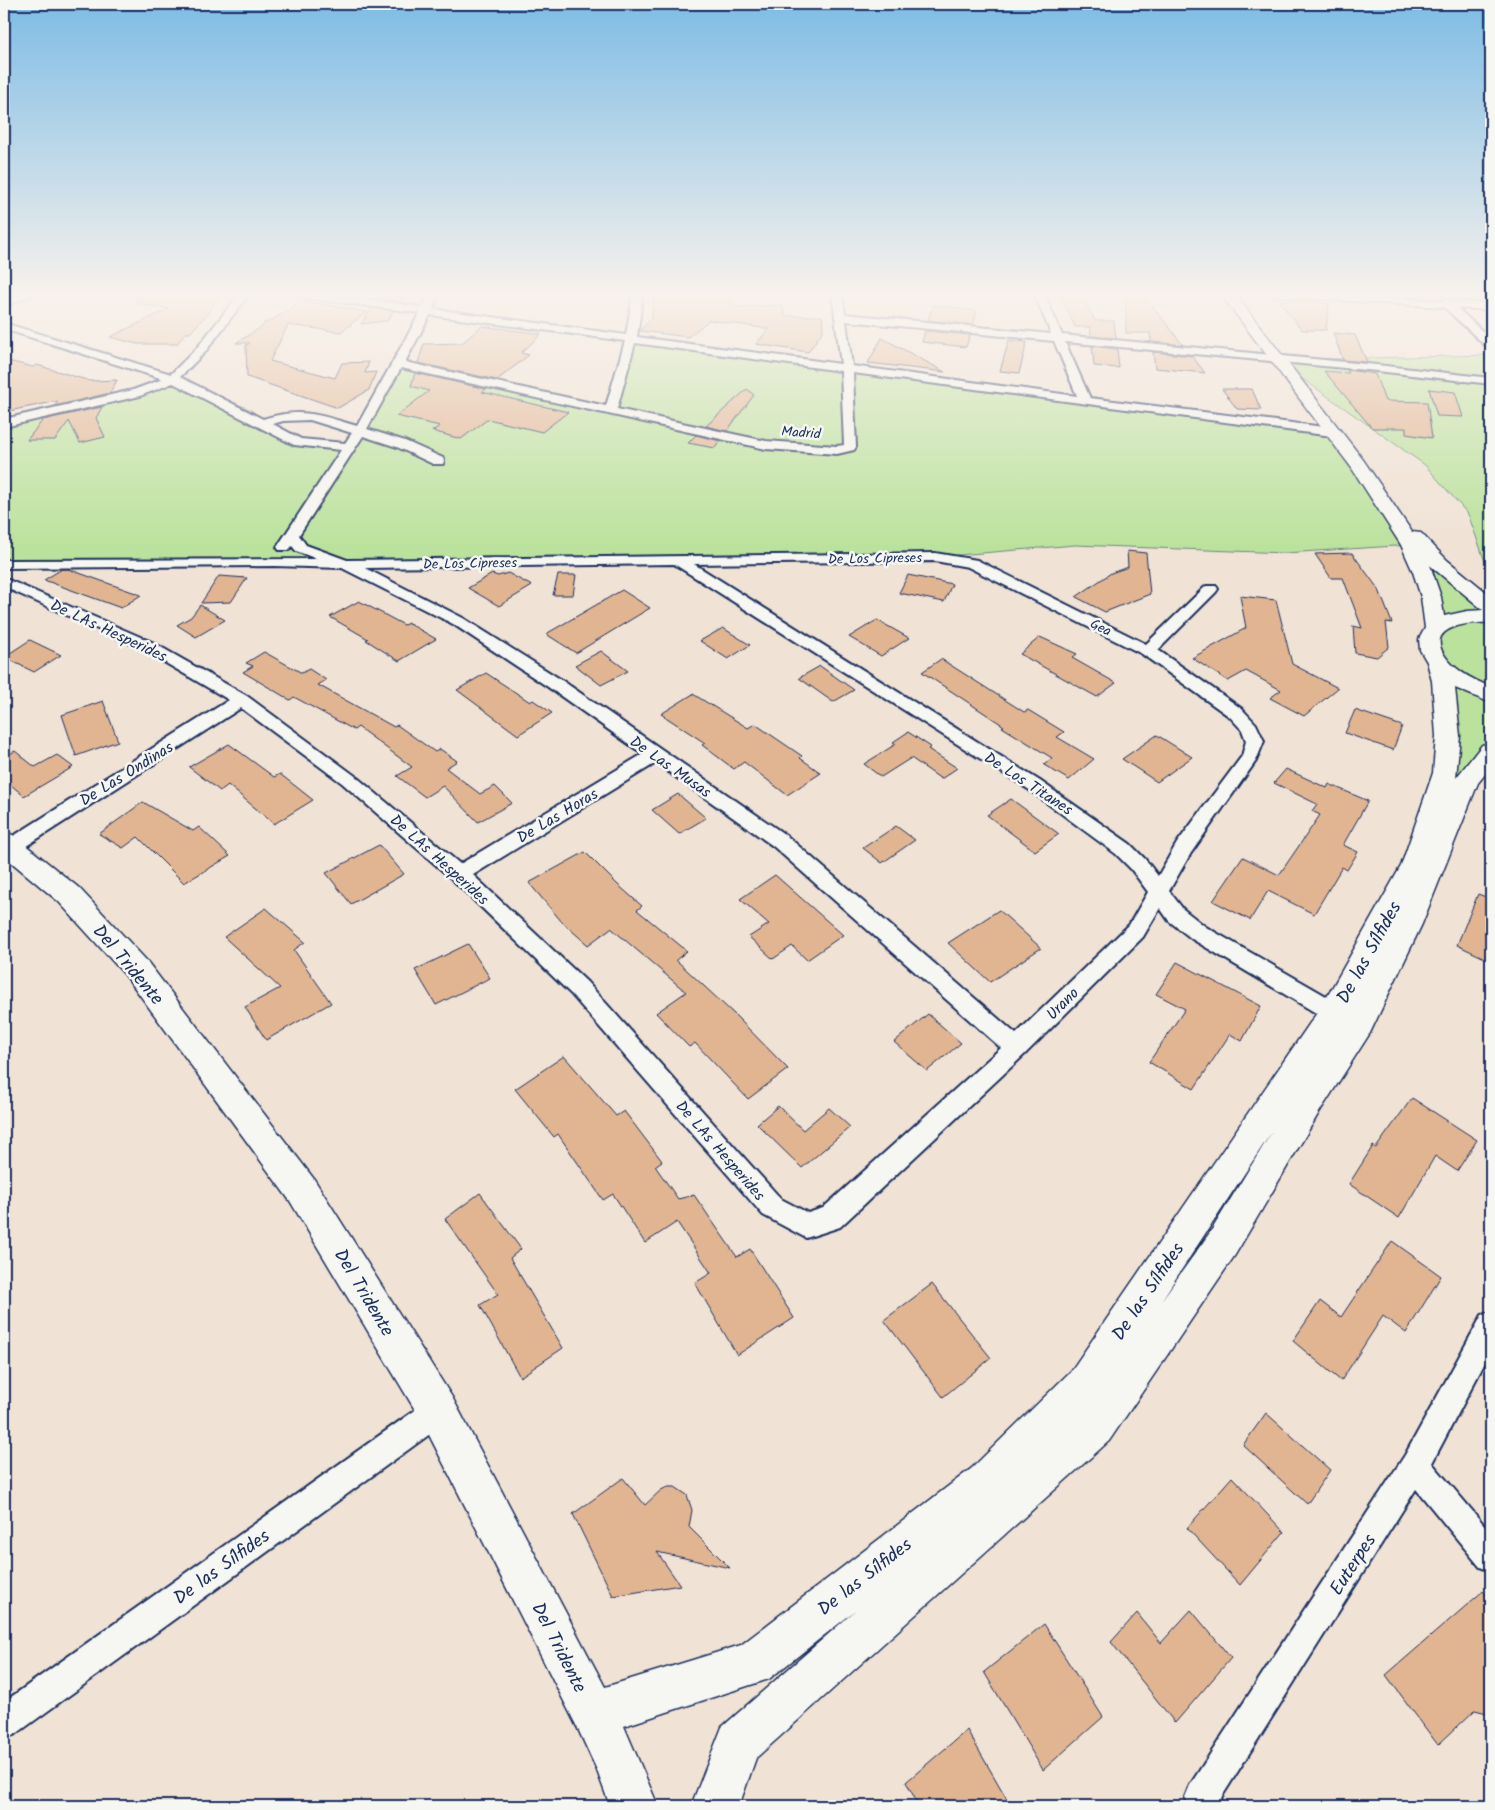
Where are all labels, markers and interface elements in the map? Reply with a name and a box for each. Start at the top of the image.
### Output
street label: Madrid [780,421,822,445]
street label: De Los Cipreses [828,547,922,571]
street label: De Los Cipreses [423,552,517,576]
street label: De LAs Hesperides [46,593,171,669]
street label: Gea [1086,613,1115,643]
street label: De Las Musas [624,730,716,805]
street label: De Las Ondinas [75,735,179,813]
street label: De Los Titanes [979,746,1078,823]
street label: De Las Horas [512,782,603,850]
street label: De LAs Hesperides [384,809,494,912]
street label: De las Sílfides [1329,896,1410,1010]
street label: Del Tridente [84,918,171,1013]
street label: Urano [1041,982,1085,1026]
street label: De LAs Hesperides [669,1095,771,1207]
street label: De las Sílfides [1105,1237,1193,1347]
street label: Del Tridente [325,1243,402,1343]
street label: De las Sílfides [168,1522,277,1613]
street label: Euterpes [1323,1528,1385,1602]
street label: De las Sílfides [811,1531,919,1624]
street label: Del Tridente [523,1597,594,1699]

